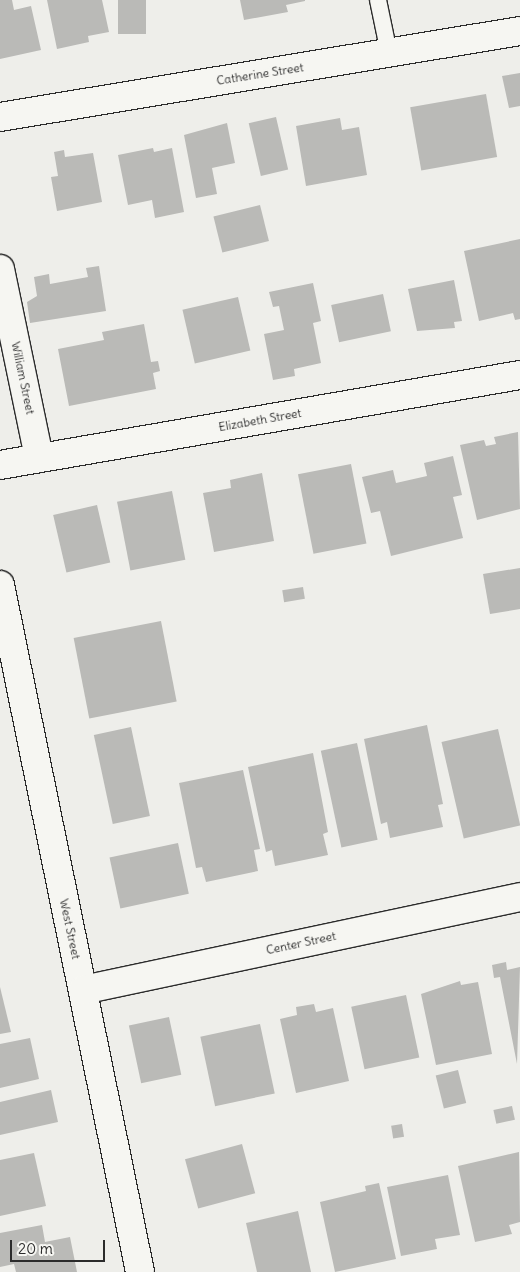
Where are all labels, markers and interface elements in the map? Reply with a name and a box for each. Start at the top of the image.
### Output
street label: Catherine Street [215,60,305,88]
street label: William Street [8,340,38,416]
street label: Elizabeth Street [217,406,303,434]
street label: West Street [57,898,83,960]
street label: Center Street [265,929,337,957]
scale bar [12,1230,108,1262]
text: 20 m [18,1239,53,1258]

